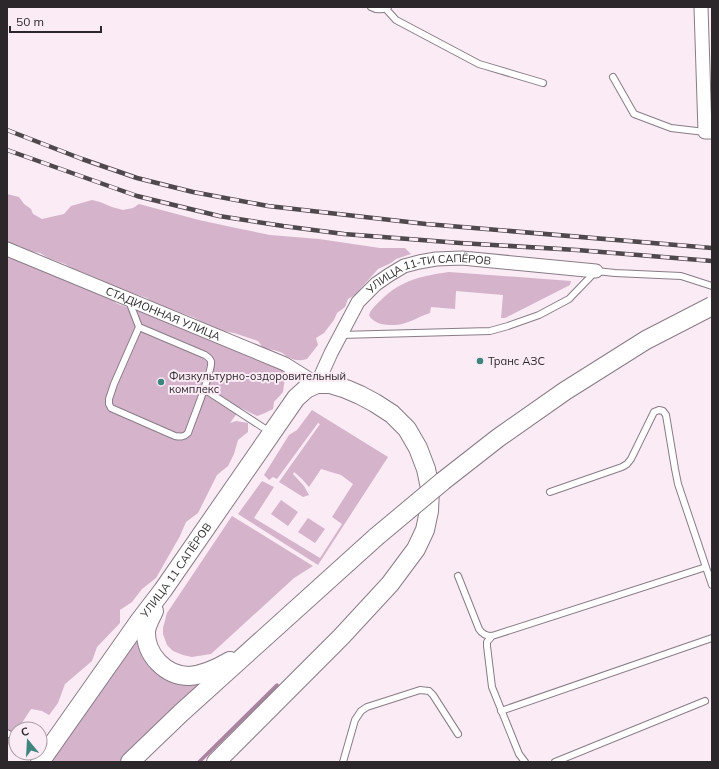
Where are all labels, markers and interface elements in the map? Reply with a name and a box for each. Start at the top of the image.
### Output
scale bar [10,8,101,34]
text: 50 m [16,14,44,29]
street label: УЛИЦА 11-ТИ САПЁРОВ [363,251,492,297]
street label: СТАДИОННАЯ УЛИЦА [104,284,223,344]
place label: Транс АЗС [488,354,545,368]
marker: Транс АЗС [475,356,485,366]
place label: Физкультурно-оздоровительный комплекс [169,369,346,396]
marker: Физкультурно-оздоровительный комплекс [156,377,166,387]
street label: УЛИЦА 11 САПЁРОВ [137,520,214,621]
north arrow [8,721,48,761]
text: С [19,724,31,739]

